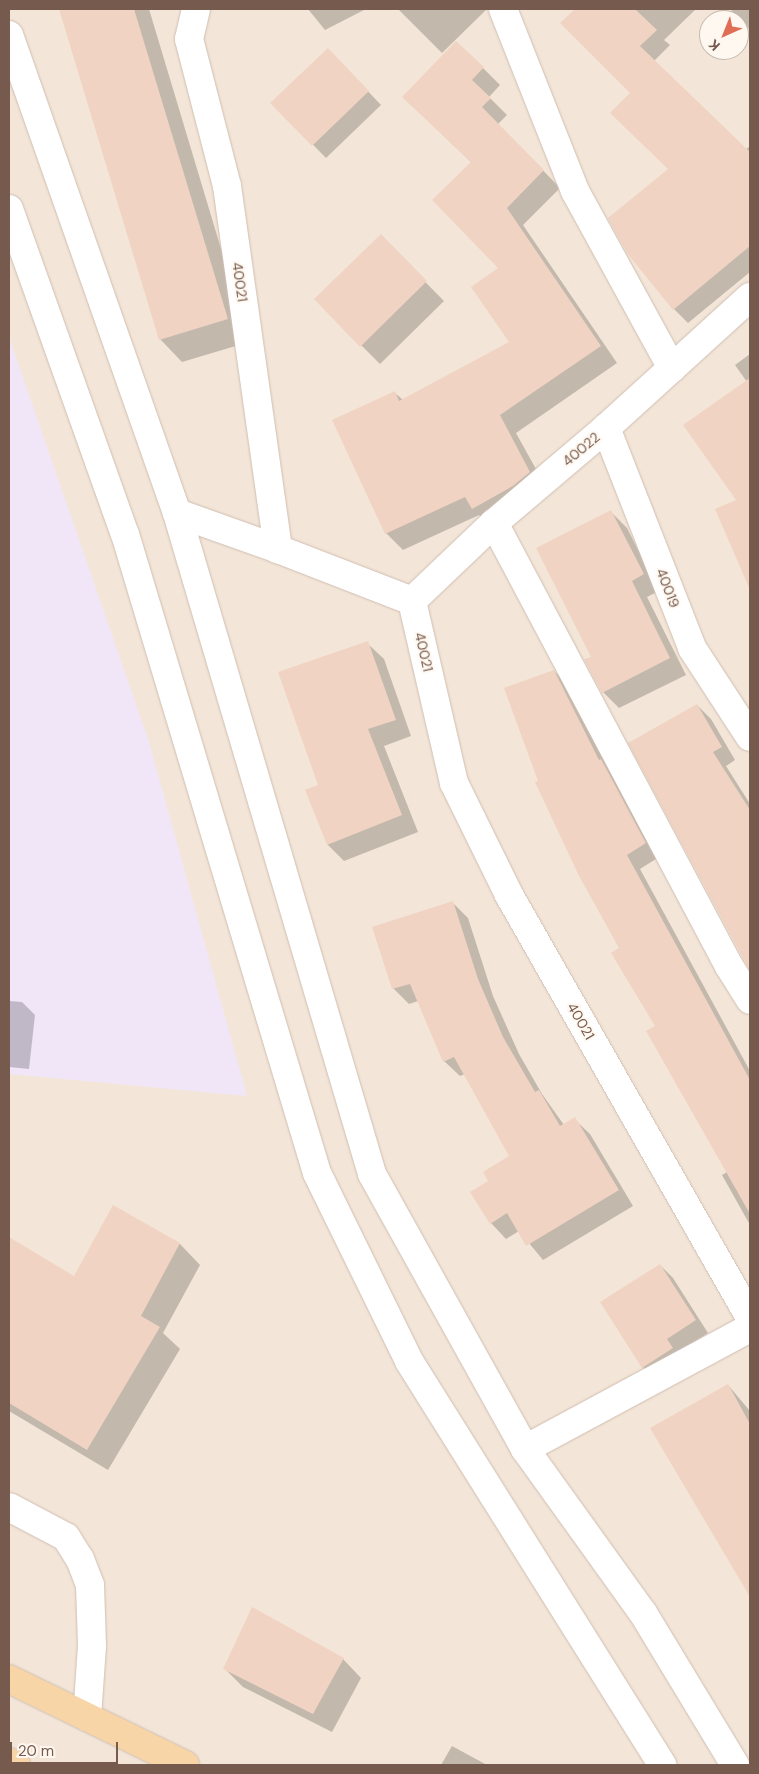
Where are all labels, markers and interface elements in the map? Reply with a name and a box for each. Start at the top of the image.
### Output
north arrow [699,10,749,60]
text: K [705,35,724,55]
street label: 40021 [229,261,251,303]
street label: 40022 [559,429,603,469]
street label: 40019 [653,566,683,610]
street label: 40021 [411,631,437,673]
street label: 40021 [564,1000,598,1042]
scale bar [12,1732,120,1764]
text: 20 m [18,1741,54,1761]

